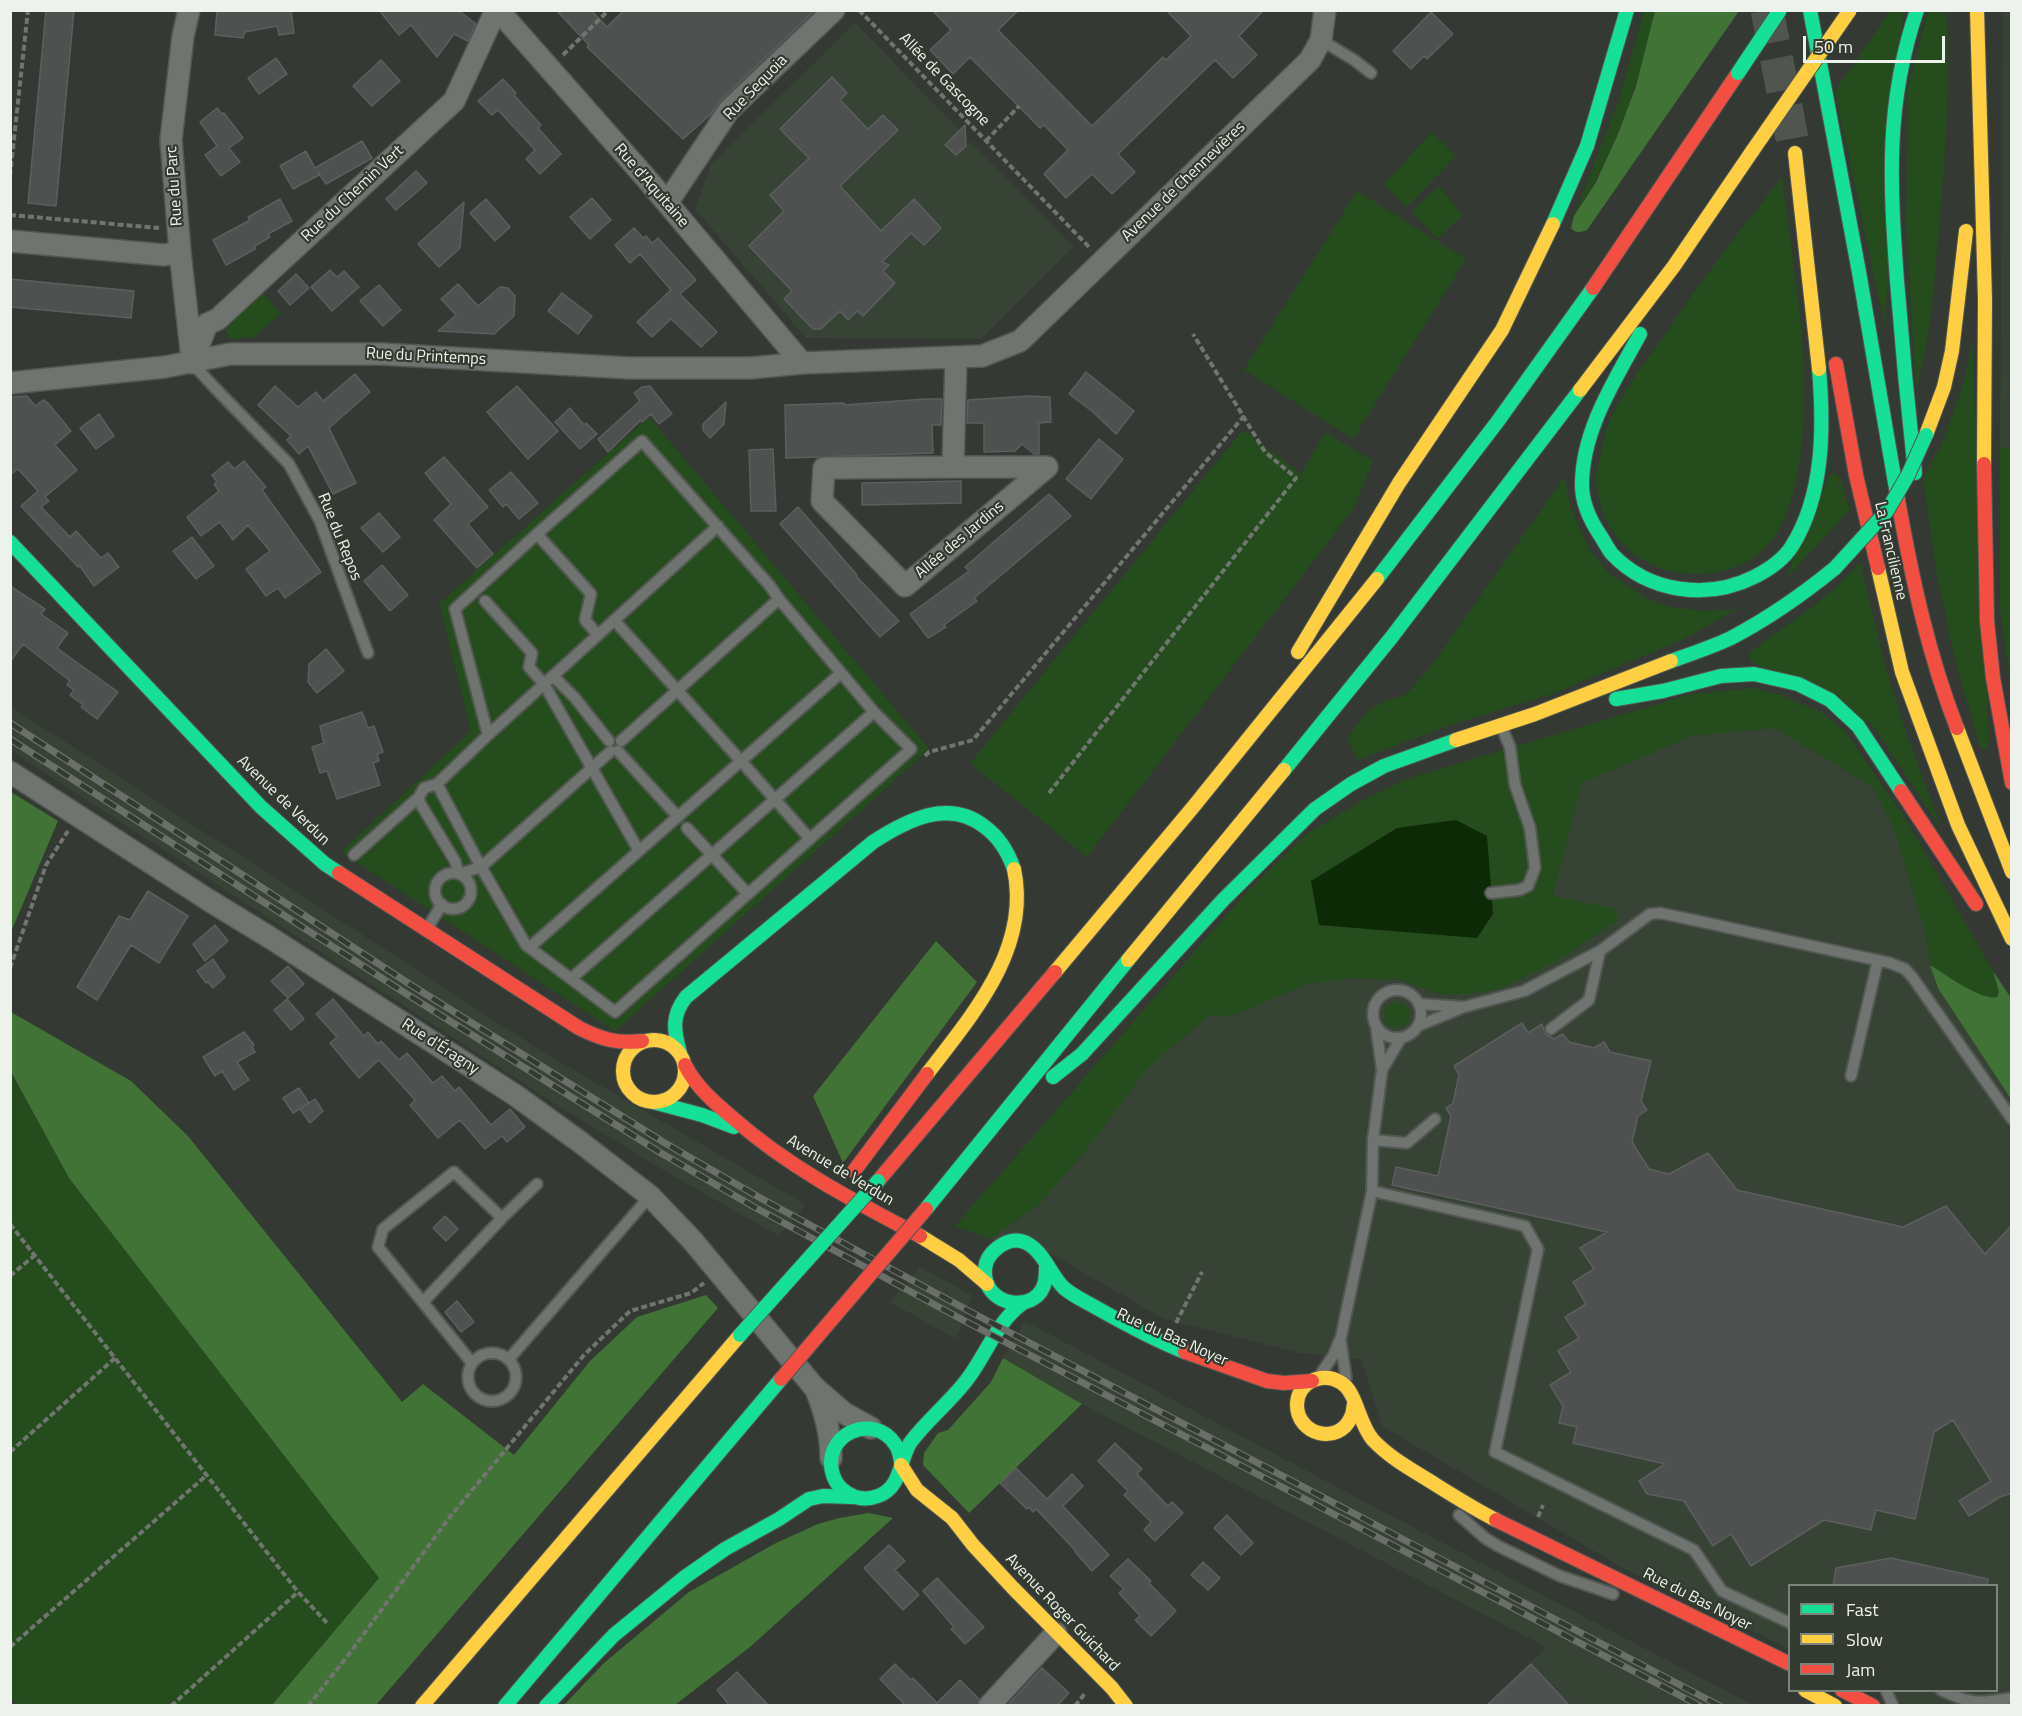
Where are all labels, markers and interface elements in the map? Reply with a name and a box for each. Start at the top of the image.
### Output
scale bar [1806,24,1948,62]
street label: Allée de Gascogne [895,29,993,131]
text: 50 m [1814,33,1853,60]
street label: Rue Sequoia [720,51,792,125]
street label: Avenue de Chennevières [1118,118,1250,246]
street label: Rue d'Aquitaine [609,140,693,232]
street label: Rue du Chemin Vert [298,142,408,246]
street label: Rue du Parc [163,145,187,227]
street label: Rue du Printemps [365,344,487,370]
street label: Rue du Repos [313,491,365,583]
street label: Allée des Jardins [912,497,1008,583]
street label: La Francilienne [1869,500,1911,602]
street label: Avenue de Verdun [233,752,333,850]
street label: Rue d'Éragny [398,1015,482,1079]
street label: Avenue de Verdun [783,1132,897,1210]
street label: Rue du Bas Noyer [1114,1305,1230,1371]
street label: Avenue Roger Guichard [1001,1550,1123,1676]
street label: Rue du Bas Noyer [1639,1564,1755,1636]
legend [1788,1584,1998,1692]
text: Fast [1846,1596,1879,1623]
text: Slow [1846,1626,1883,1653]
text: Jam [1846,1656,1875,1683]

